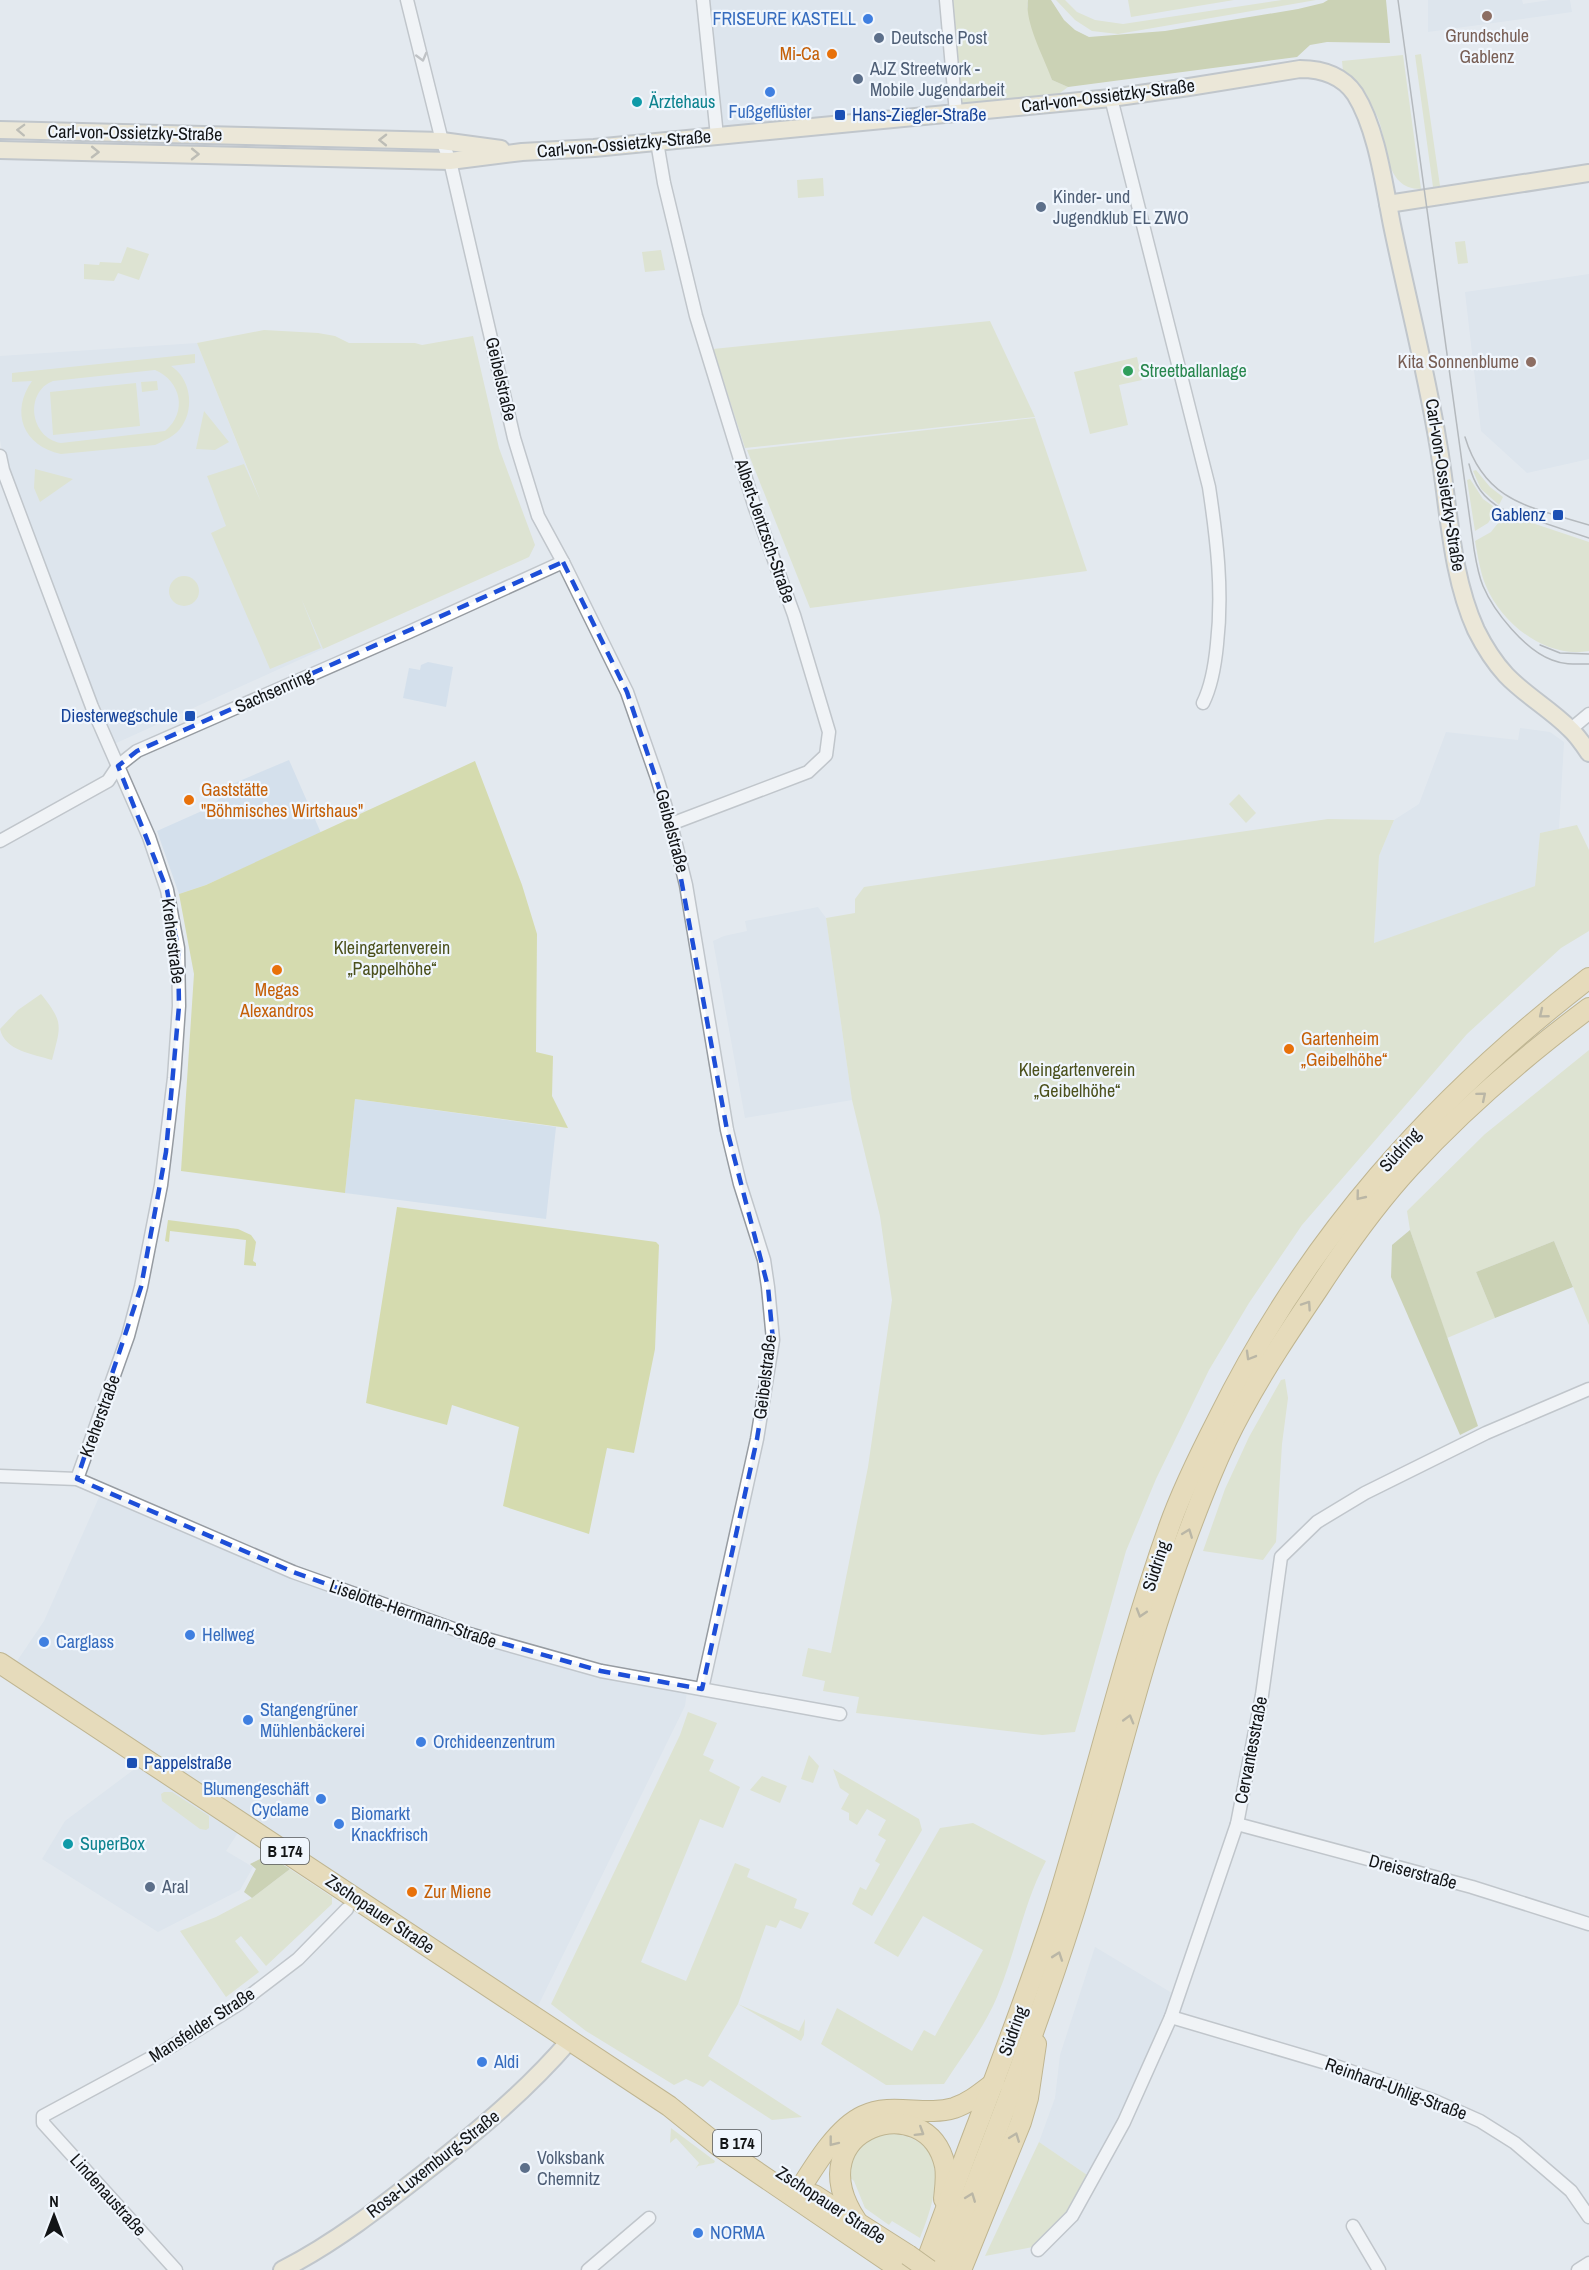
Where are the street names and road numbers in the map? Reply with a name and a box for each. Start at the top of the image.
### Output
street label: Carl-von-Ossietzky-Straße [1020,72,1196,119]
street label: Carl-von-Ossietzky-Straße [47,118,223,147]
street label: Carl-von-Ossietzky-Straße [536,123,712,164]
street label: Geibelstraße [480,335,523,423]
street label: Carl-von-Ossietzky-Straße [1419,397,1472,573]
street label: Albert-Jentzsch-Straße [729,454,802,606]
street label: Sachsenring [231,662,317,719]
street label: Geibelstraße [649,786,696,875]
street label: Kreherstraße [156,897,191,985]
street label: Südring [1373,1122,1427,1177]
street label: Geibelstraße [747,1333,782,1421]
street label: Kreherstraße [73,1371,126,1461]
street label: Südring [1136,1537,1176,1594]
street label: Liselotte-Herrmann-Straße [326,1573,500,1654]
street label: Cervantesstraße [1228,1694,1273,1806]
road number: B 174 [261,1838,309,1864]
street label: Dreiserstraße [1366,1848,1460,1895]
street label: Zschopauer Straße [321,1868,440,1959]
street label: Mansfelder Straße [144,1981,259,2068]
street label: Südring [992,2002,1033,2059]
street label: Reinhard-Uhlig-Straße [1322,2051,1471,2126]
street label: Rosa-Luxemburg-Straße [361,2104,504,2223]
road number: B 174 [713,2130,761,2156]
street label: Lindenaustraße [64,2148,152,2241]
street label: Zschopauer Straße [771,2160,891,2249]

